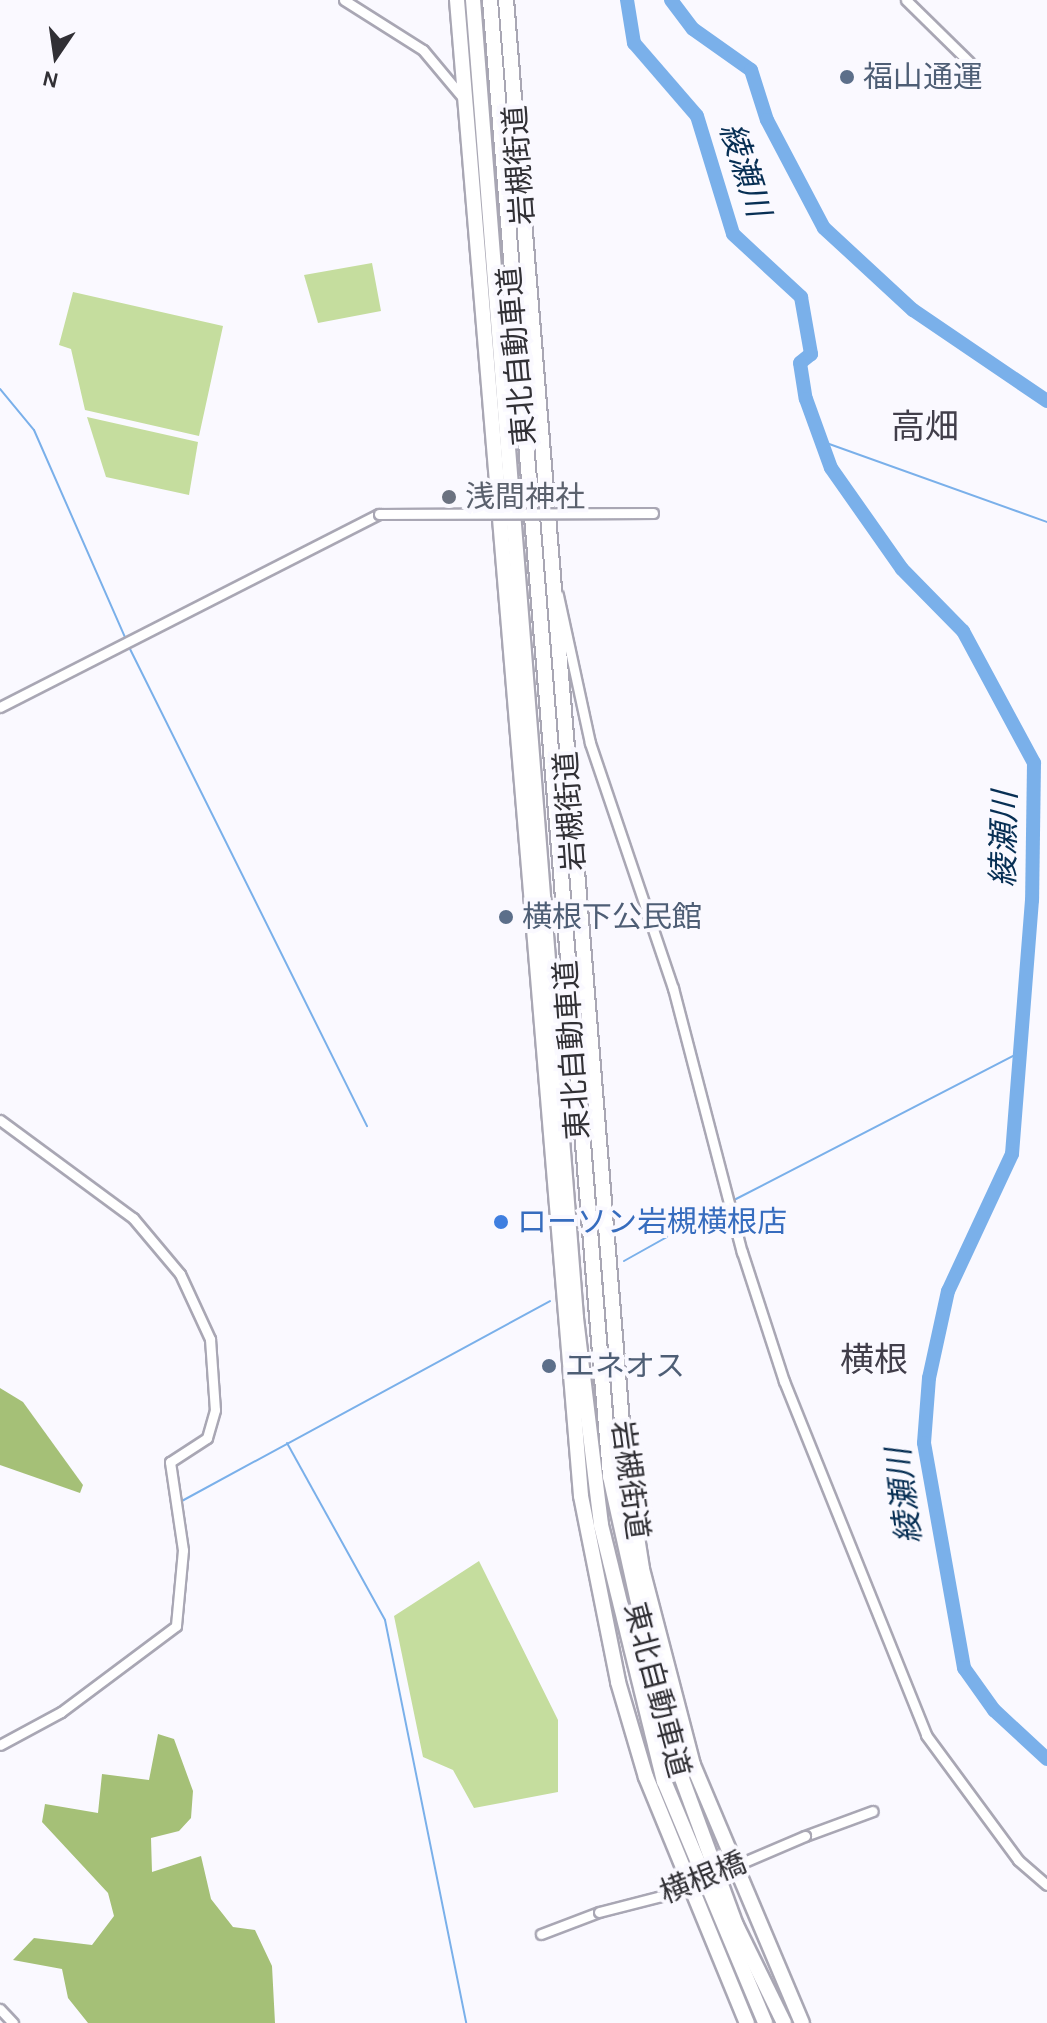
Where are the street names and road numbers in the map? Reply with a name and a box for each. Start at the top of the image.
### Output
street label: 岩槻街道 [497,104,541,226]
street label: 東北自動車道 [491,265,543,447]
street label: 岩槻街道 [548,750,592,872]
street label: 東北自動車道 [548,959,596,1141]
street label: 岩槻街道 [604,1418,656,1542]
street label: 東北自動車道 [616,1598,698,1782]
street label: 横根橋 [655,1844,751,1912]

